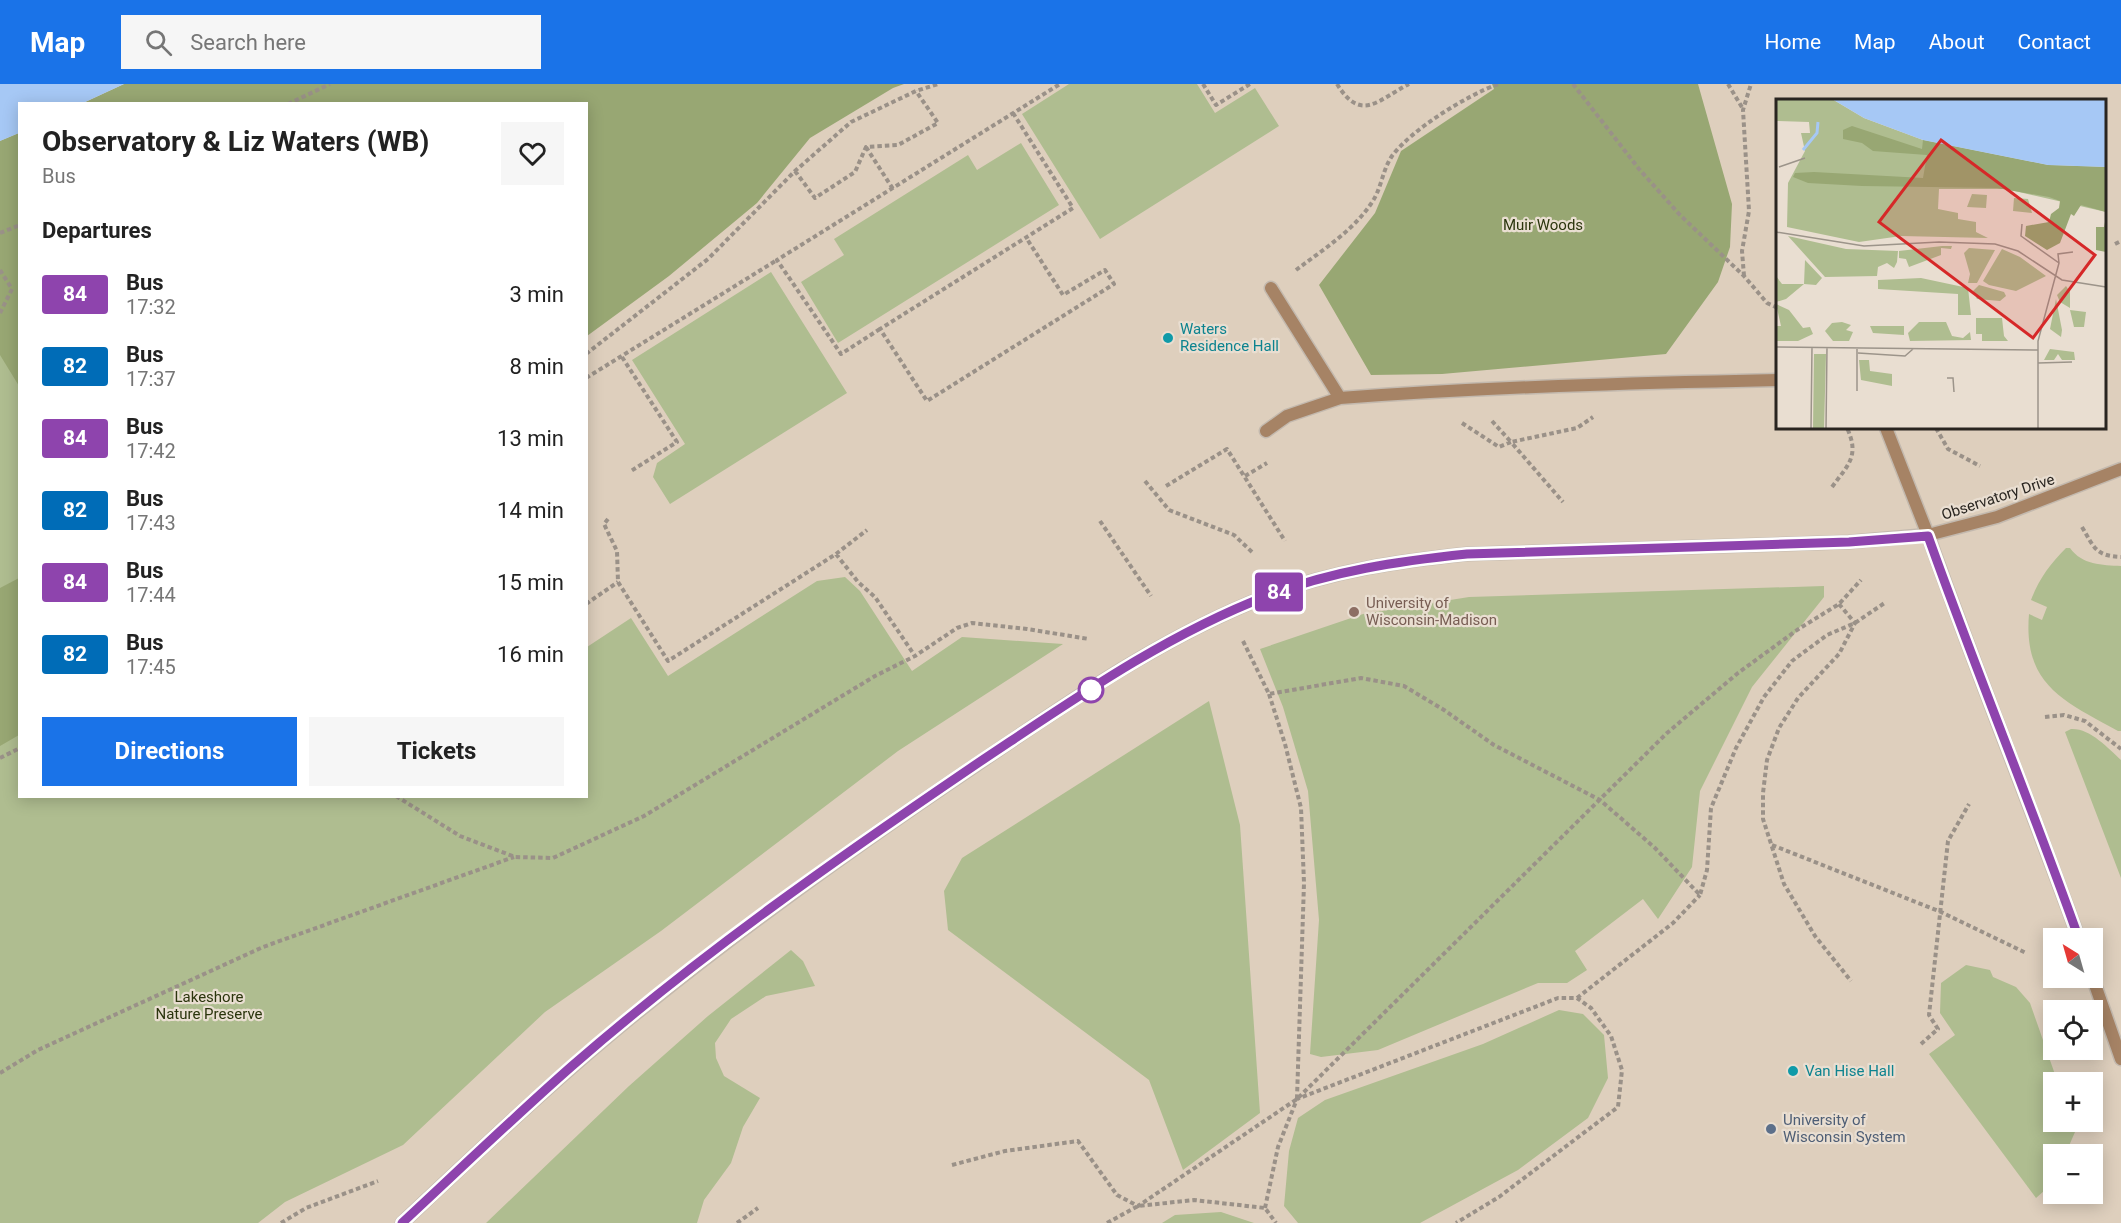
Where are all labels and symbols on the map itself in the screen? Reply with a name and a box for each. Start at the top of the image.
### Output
inset map [1776,99,2106,429]
park label: Muir Woods [1503,216,1583,234]
place label: Waters Residence Hall [1180,320,1279,355]
marker: Waters Residence Hall [1161,331,1175,345]
street label: Observatory Drive [1939,470,2057,524]
line badge: 84 [1252,572,1306,612]
place label: University of Wisconsin-Madison [1366,594,1497,629]
marker: University of Wisconsin-Madison [1347,605,1361,619]
unlabelled marker [1078,677,1104,703]
north arrow [2043,928,2103,988]
park label: Lakeshore Nature Preserve [155,988,263,1023]
place label: Van Hise Hall [1805,1062,1894,1080]
marker: Van Hise Hall [1786,1064,1800,1078]
place label: University of Wisconsin System [1783,1111,1906,1146]
marker: University of Wisconsin System [1764,1122,1778,1136]

